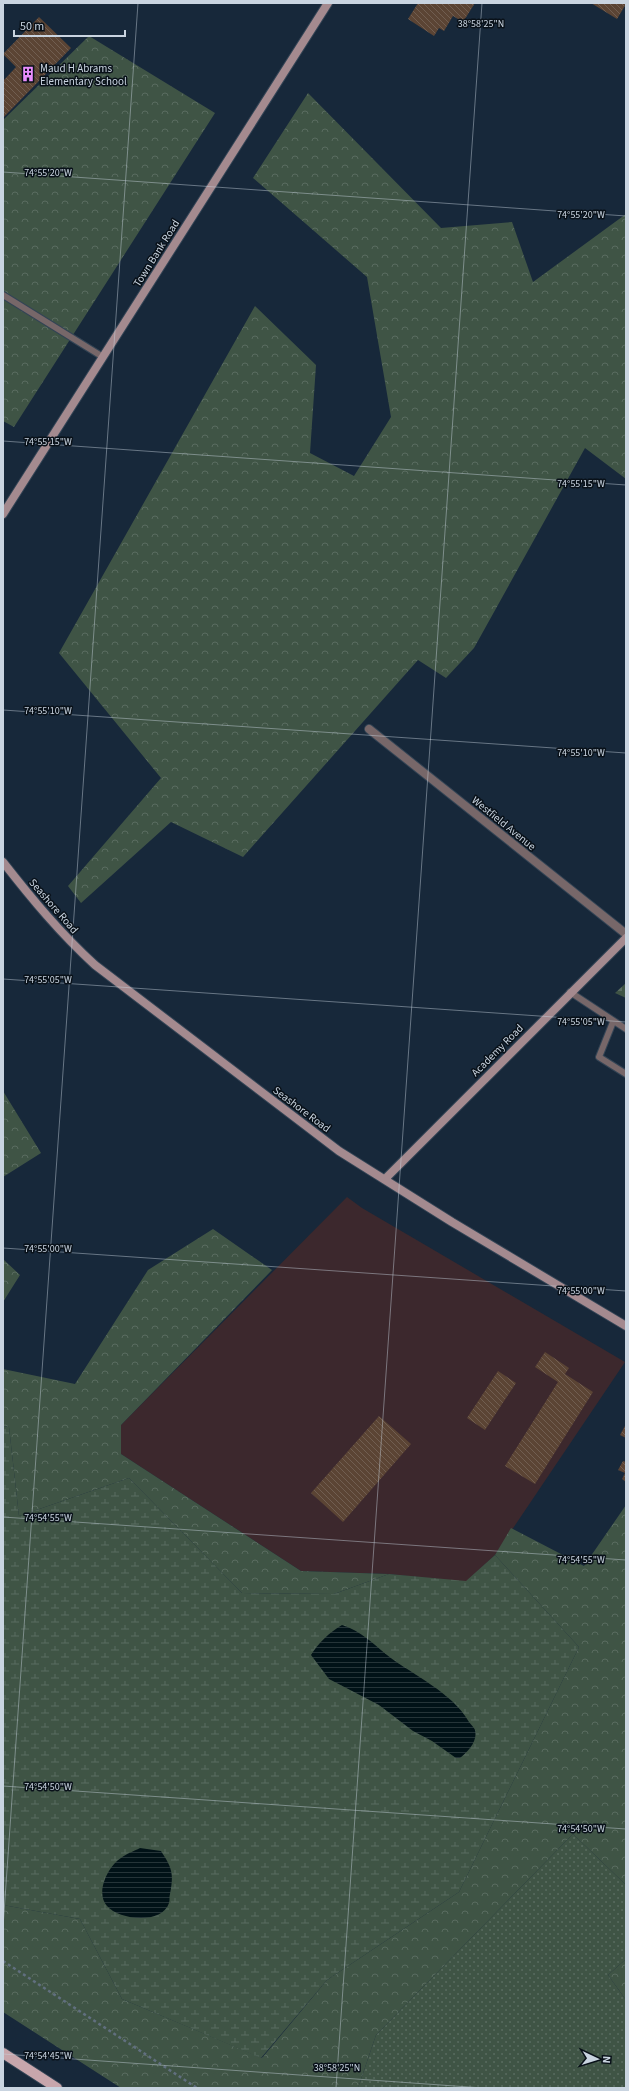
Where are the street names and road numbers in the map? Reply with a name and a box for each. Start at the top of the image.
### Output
street label: Town Bank Road [130,217,183,290]
street label: Westfield Avenue [468,793,539,854]
street label: Seashore Road [26,876,82,937]
street label: Academy Road [468,1021,527,1080]
street label: Seashore Road [270,1083,333,1136]

